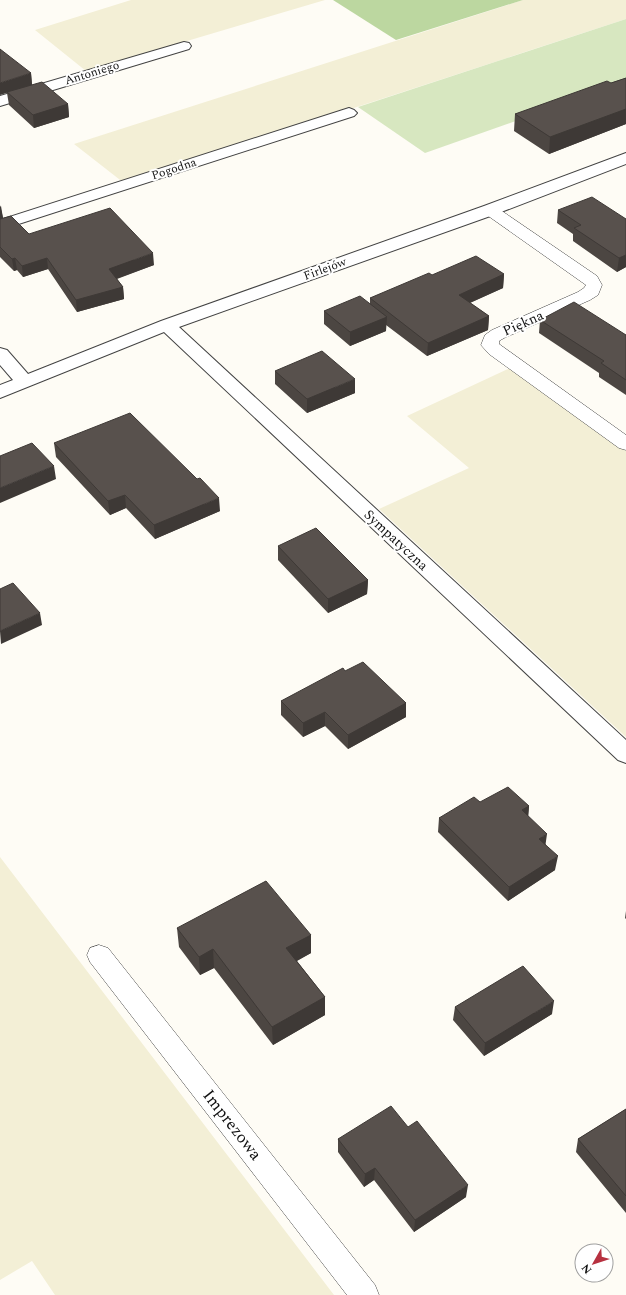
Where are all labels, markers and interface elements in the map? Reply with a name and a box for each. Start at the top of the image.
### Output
street label: Antoniego [62,56,122,90]
street label: Pogodna [149,153,199,185]
street label: Firlejów [301,252,350,286]
street label: Piękna [499,305,547,341]
street label: Sympatyczna [359,505,433,576]
street label: Imprezowa [196,1084,269,1167]
north arrow [574,1243,614,1283]
text: N [577,1260,596,1278]

